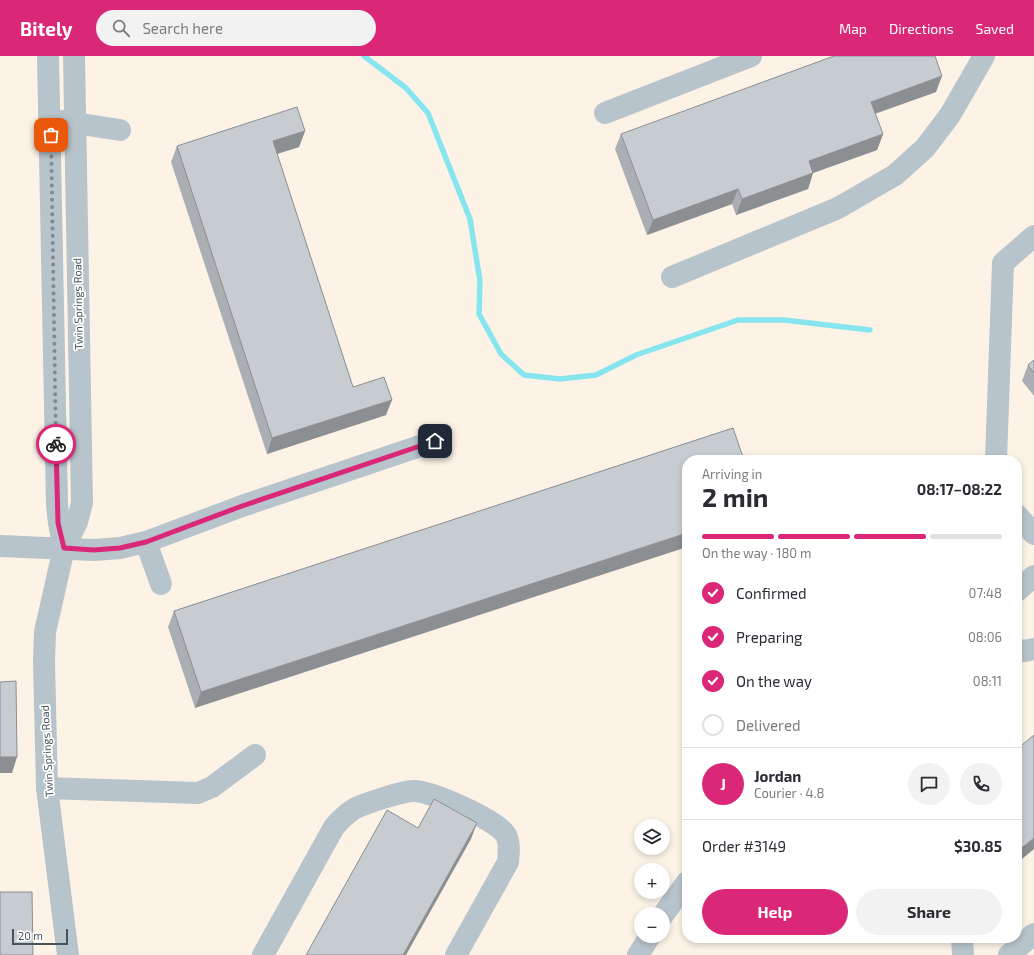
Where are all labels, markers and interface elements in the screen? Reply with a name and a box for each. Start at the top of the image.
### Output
search box [96,10,376,46]
text: Bitely [20,17,72,40]
icon: search [110,17,132,39]
text: Search here [142,19,223,37]
text: Map [839,20,867,37]
text: Directions [889,20,954,37]
text: Saved [976,20,1014,37]
pin [34,118,68,152]
icon: bag [40,124,62,146]
street label: Twin Springs Road [70,258,85,350]
courier [36,424,76,464]
pin [418,424,452,458]
icon: home [424,430,446,452]
icon: bike [45,433,67,455]
text: Arriving in [702,466,762,482]
text: 08:17–08:22 [917,480,1002,498]
text: 2 min [702,481,768,512]
text: On the way · 180 m [702,545,812,561]
icon: check [702,582,724,604]
text: Confirmed [736,584,807,602]
text: 07:48 [969,585,1002,601]
icon: check [702,626,724,648]
text: Preparing [736,628,802,646]
text: 08:06 [968,629,1002,645]
icon: check [702,670,724,692]
text: On the way [736,672,812,690]
text: 08:11 [973,673,1002,689]
street label: Twin Springs Road [38,705,55,797]
text: Delivered [736,716,801,734]
button: chat [908,763,950,805]
button: phone [960,763,1002,805]
text: Jordan [754,767,801,785]
text: J [720,775,726,793]
text: Courier · 4.8 [754,785,824,801]
map controls [634,819,670,943]
button: layers [634,819,670,855]
text: Order #3149 [702,837,786,855]
text: $30.85 [954,837,1002,855]
button: + [634,863,670,899]
button: Help [702,889,848,935]
button: Share [856,889,1002,935]
button: − [634,907,670,943]
scale bar [12,927,68,946]
text: 20 m [18,929,43,942]

